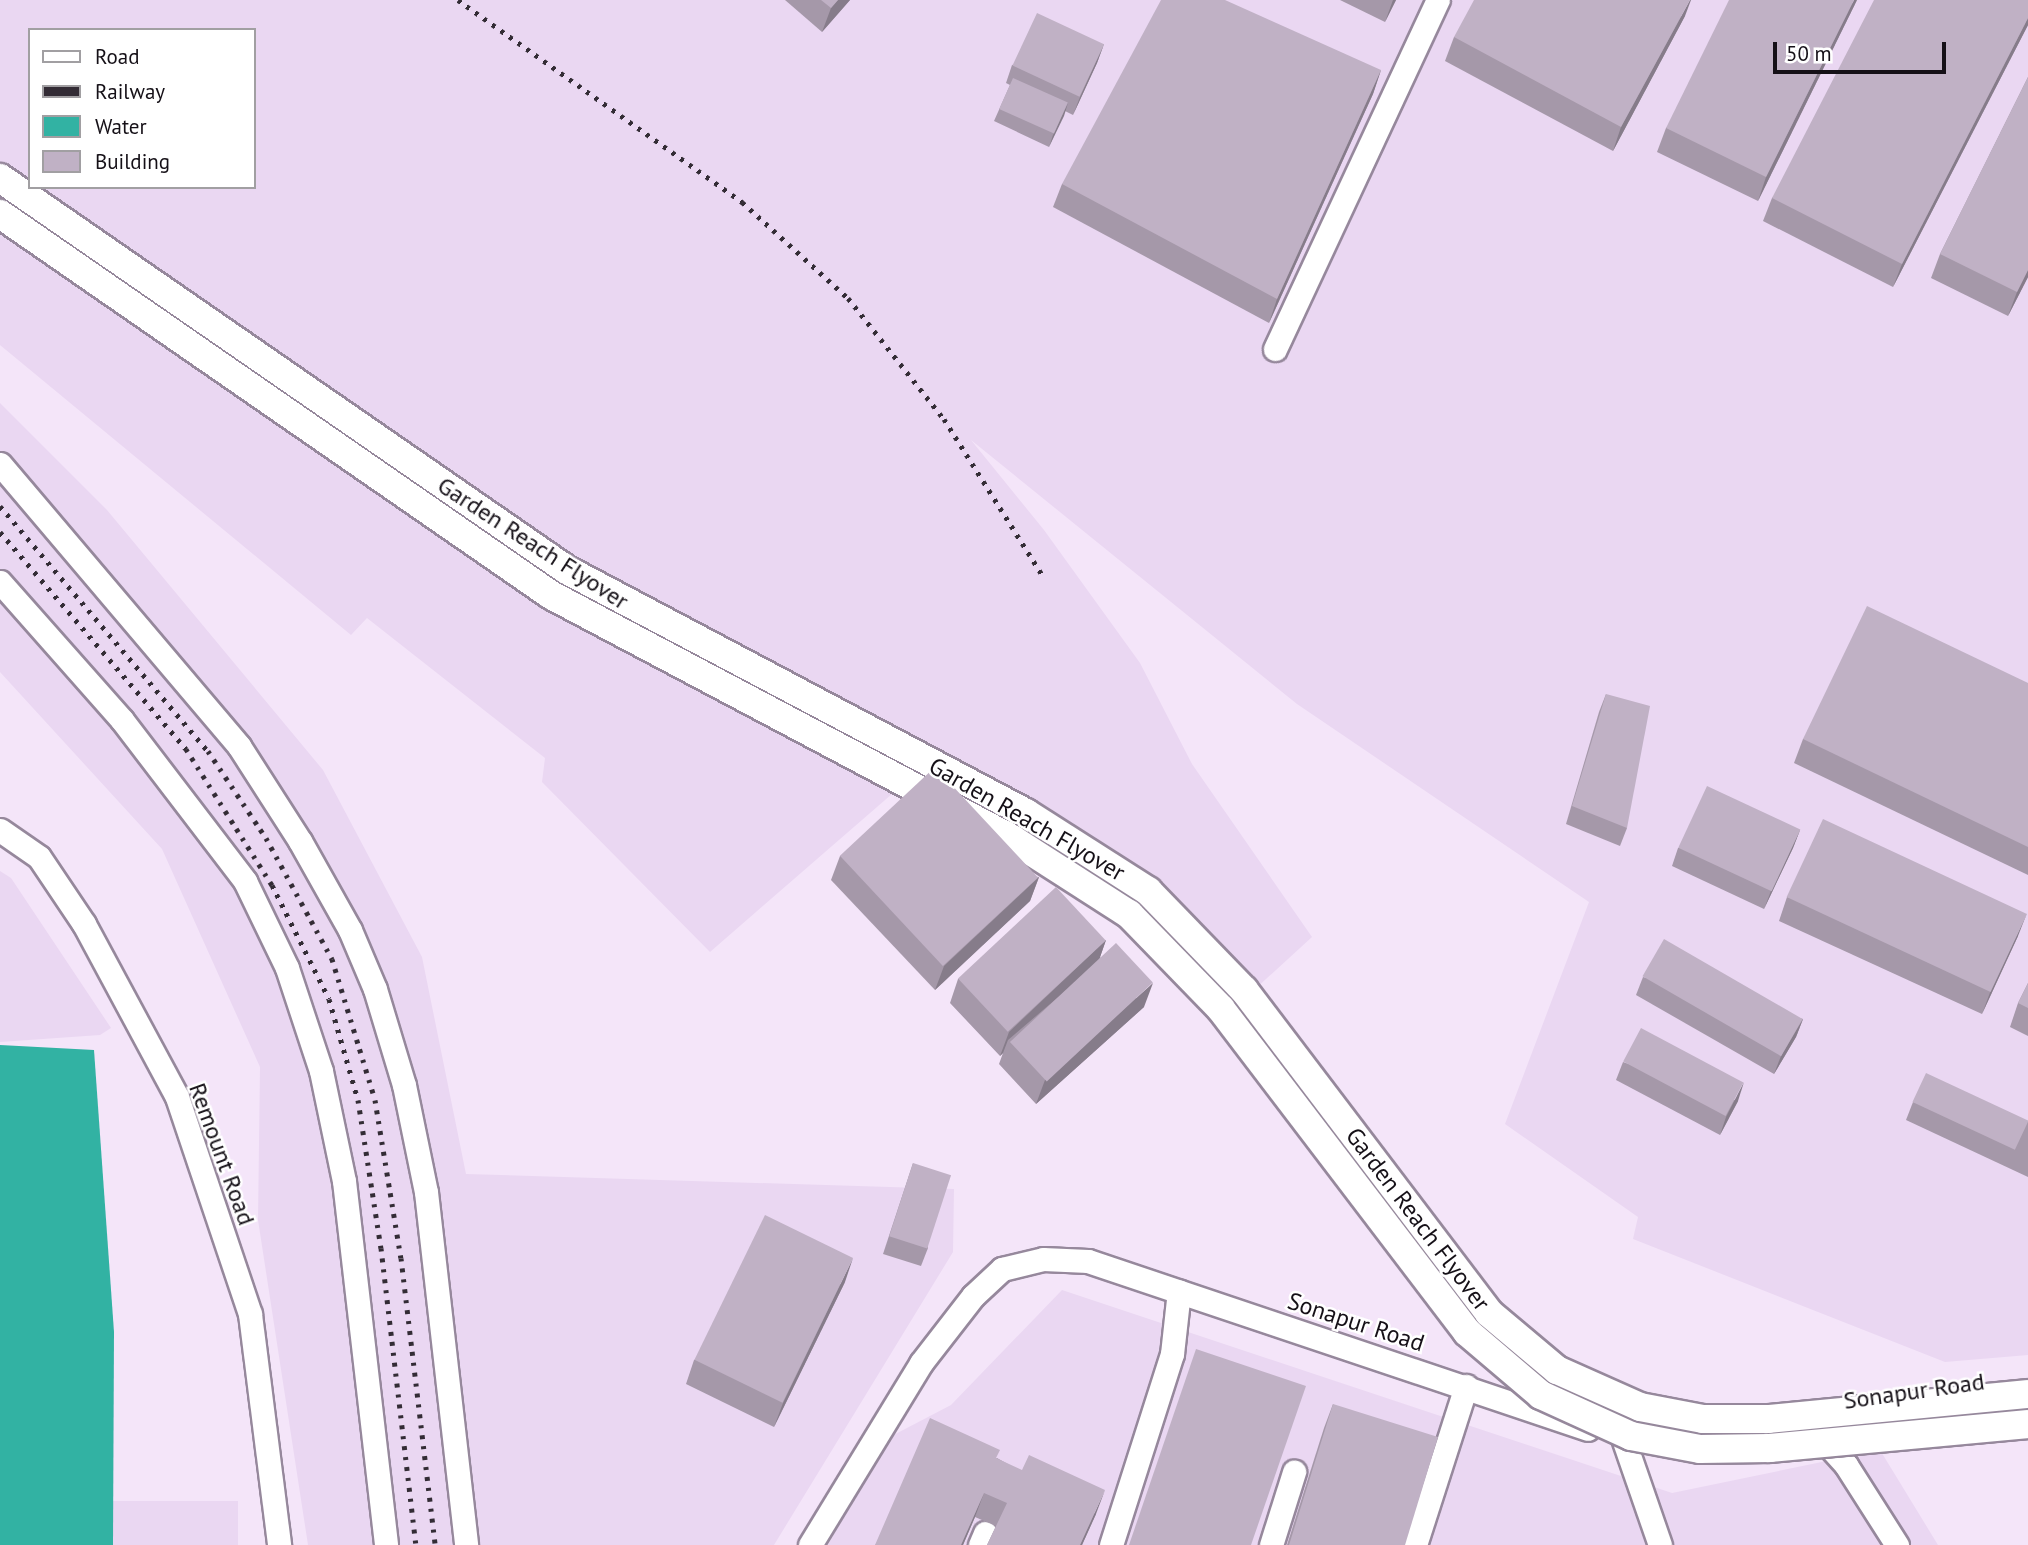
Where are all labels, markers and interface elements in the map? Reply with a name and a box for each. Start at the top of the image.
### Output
legend [28,28,256,189]
scale bar [1776,28,1949,72]
text: 50 m [1786,40,1832,67]
text: Road [95,43,139,70]
text: Railway [95,78,165,105]
text: Water [95,113,147,140]
text: Building [95,148,170,175]
street label: Garden Reach Flyover [432,471,634,615]
street label: Garden Reach Flyover [924,751,1130,887]
street label: Remount Road [183,1079,261,1229]
street label: Garden Reach Flyover [1340,1122,1496,1316]
street label: Sonapur Road [1284,1286,1428,1358]
street label: Sonapur Road [1842,1367,1986,1415]

